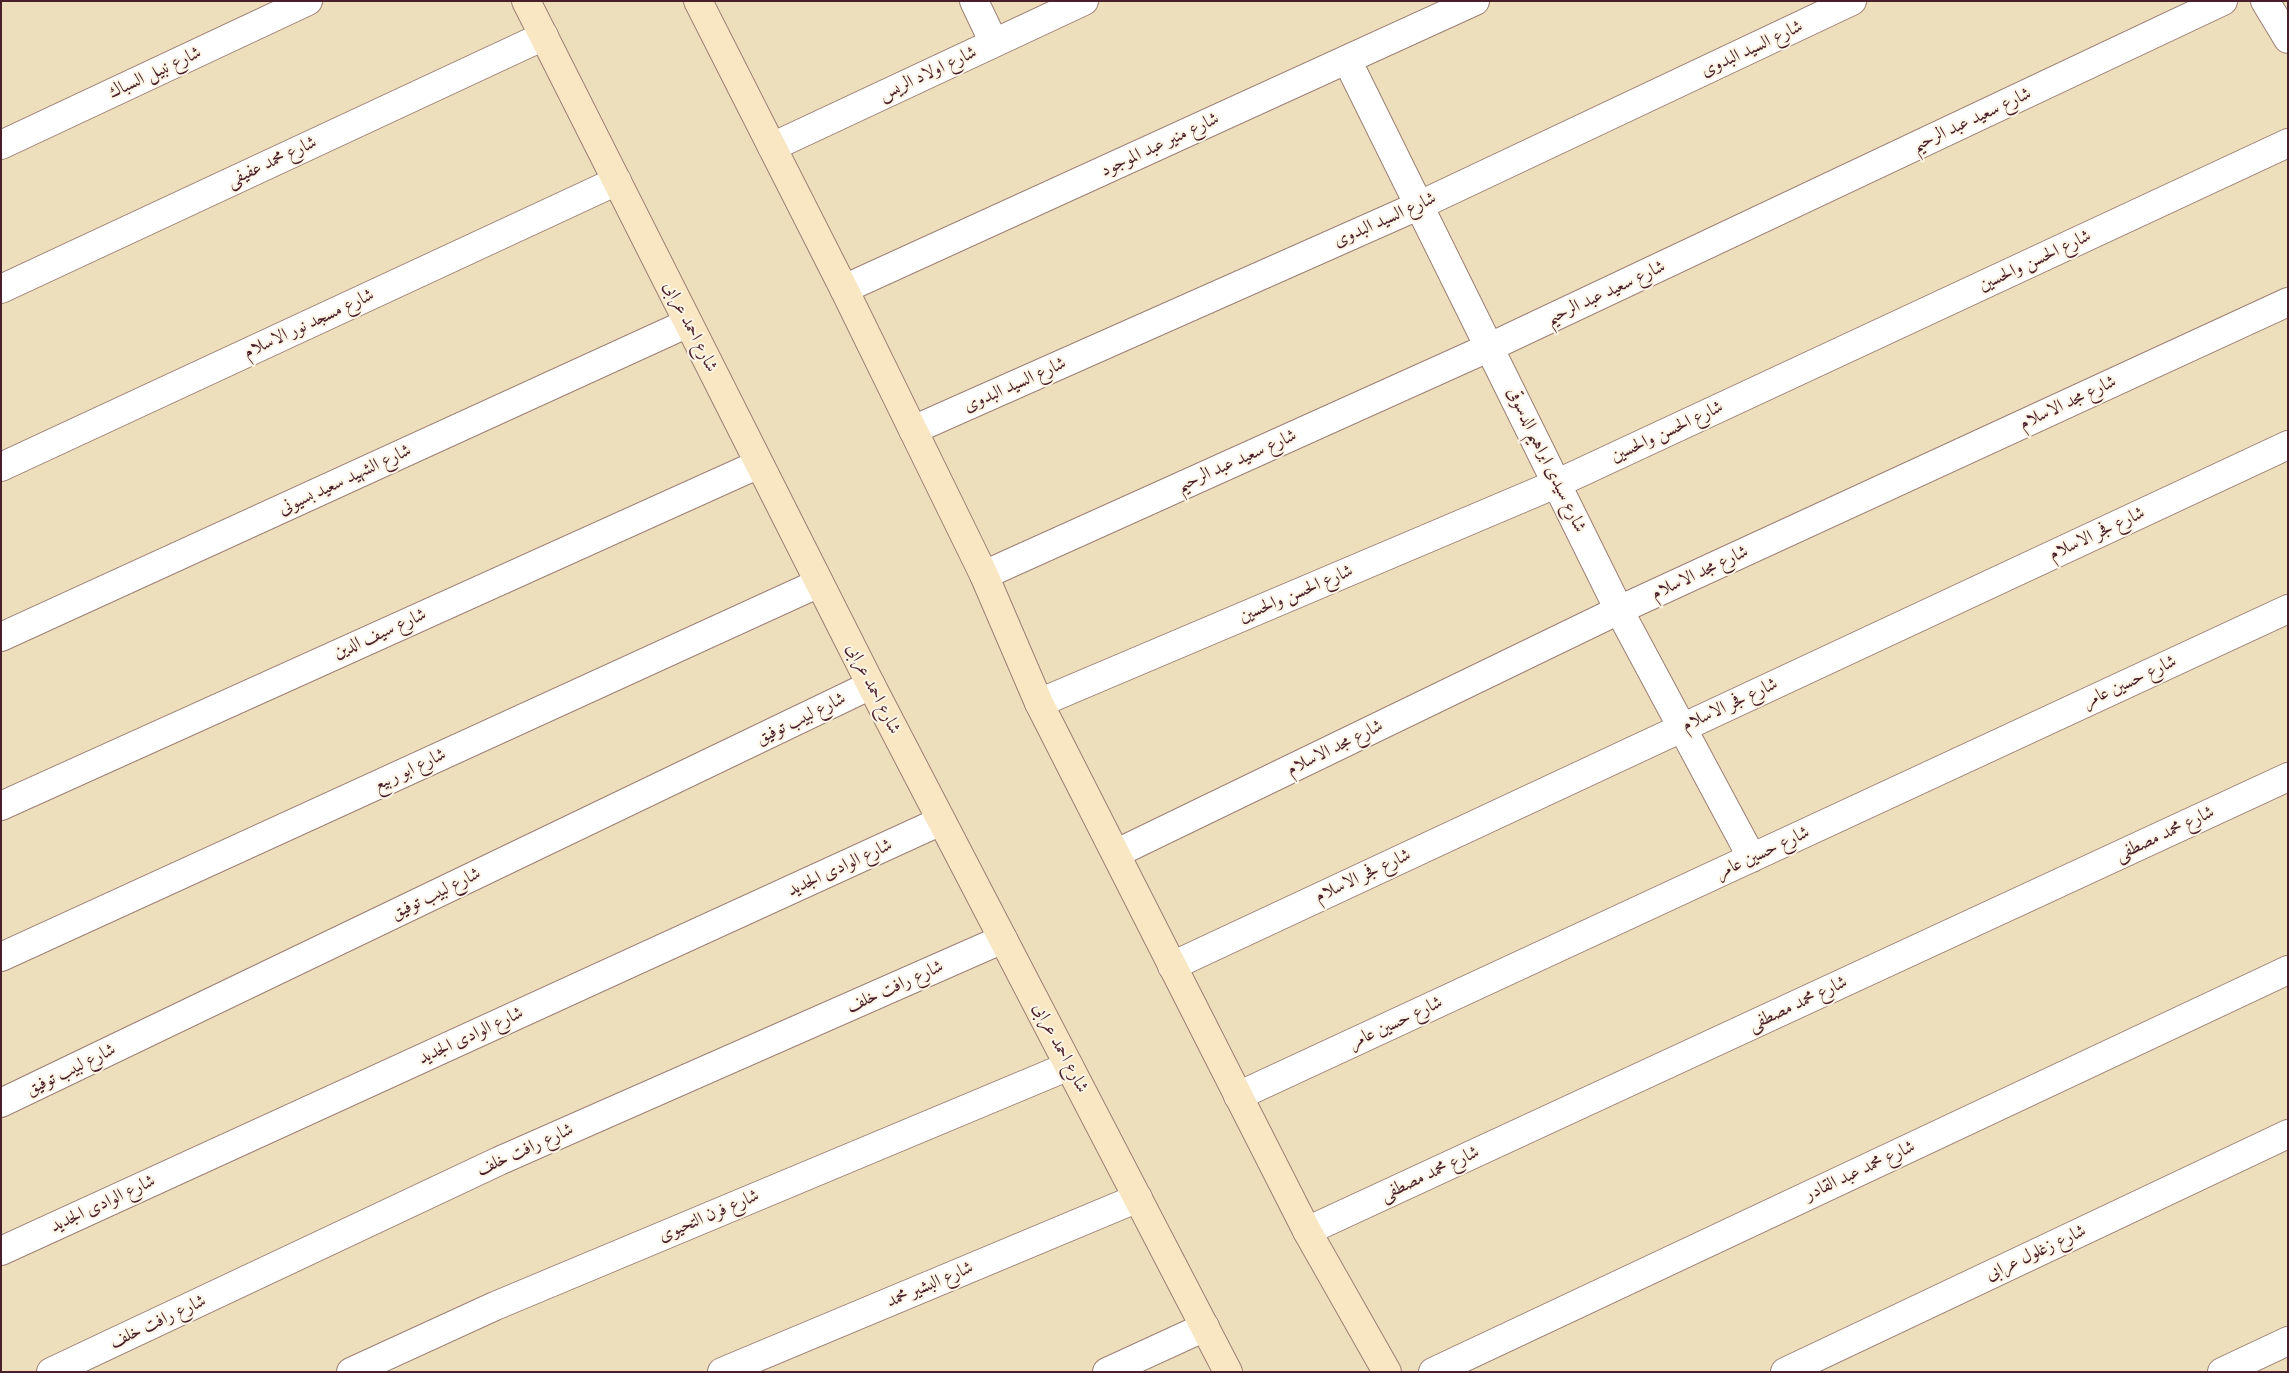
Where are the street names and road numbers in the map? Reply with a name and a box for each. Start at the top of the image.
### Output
street label: شارع السيد البدوى [1698,16,1806,82]
street label: شارع نبيل السباك [105,42,205,104]
street label: شارع اولاد الريس [876,42,980,106]
street label: شارع سعيد عبد الرحيم [1909,83,2035,157]
street label: شارع منير عبد الموجود [1097,108,1223,182]
street label: شارع محمد عفيفى [224,132,320,192]
street label: شارع السيد البدوى [1330,188,1440,252]
street label: شارع الحسن والحسين [1975,225,2095,297]
street label: شارع سعيد عبد الرحيم [1543,256,1669,330]
street label: شارع احمد عرابى [658,278,722,376]
street label: شارع مسجد نور الاسلام [240,284,378,364]
street label: شارع السيد البدوى [960,353,1070,417]
street label: شارع مجد الاسلام [2016,371,2120,435]
street label: شارع سيدى ابراهيم الدسوقى [1501,384,1591,536]
street label: شارع الحسن والحسين [1607,396,1727,468]
street label: شارع سعيد عبد الرحيم [1174,425,1300,497]
street label: شارع الشهيد سعيد بسيونى [275,440,415,520]
street label: شارع فجر الاسلام [2046,502,2148,566]
street label: شارع مجد الاسلام [1648,541,1752,605]
street label: شارع الحسن والحسين [1236,560,1356,628]
street label: شارع سيف الدين [330,604,430,664]
street label: شارع احمد عرابى [841,640,905,738]
street label: شارع حسين عامر [2080,651,2180,713]
street label: شارع فجر الاسلام [1679,673,1781,737]
street label: شارع لبيب توفيق [753,688,849,750]
street label: شارع مجد الاسلام [1283,715,1387,781]
street label: شارع ابو ربيع [370,744,450,796]
street label: شارع محمد مصطفى [2112,802,2218,866]
street label: شارع حسين عامر [1713,822,1813,884]
street label: شارع الوادى الجديد [784,834,896,902]
street label: شارع فجر الاسلام [1312,844,1414,908]
street label: شارع لبيب توفيق [388,863,484,925]
street label: شارع رافت خلف [843,956,947,1018]
street label: شارع محمد مصطفى [1745,972,1851,1036]
street label: شارع حسين عامر [1346,992,1446,1054]
street label: شارع احمد عرابى [1027,999,1093,1097]
street label: شارع الوادى الجديد [415,1002,527,1070]
street label: شارع لبيب توفيق [23,1039,119,1101]
street label: شارع رافت خلف [473,1119,577,1181]
street label: شارع محمد عبد القادر [1801,1136,1919,1206]
street label: شارع محمد مصطفى [1377,1142,1483,1206]
street label: شارع الوادى الجديد [47,1170,159,1238]
street label: شارع فرن التحيوى [655,1185,763,1247]
street label: شارع زغلول عرابى [1982,1220,2090,1286]
street label: شارع البشير محمد [883,1257,977,1313]
street label: شارع رافت خلف [106,1290,210,1354]

